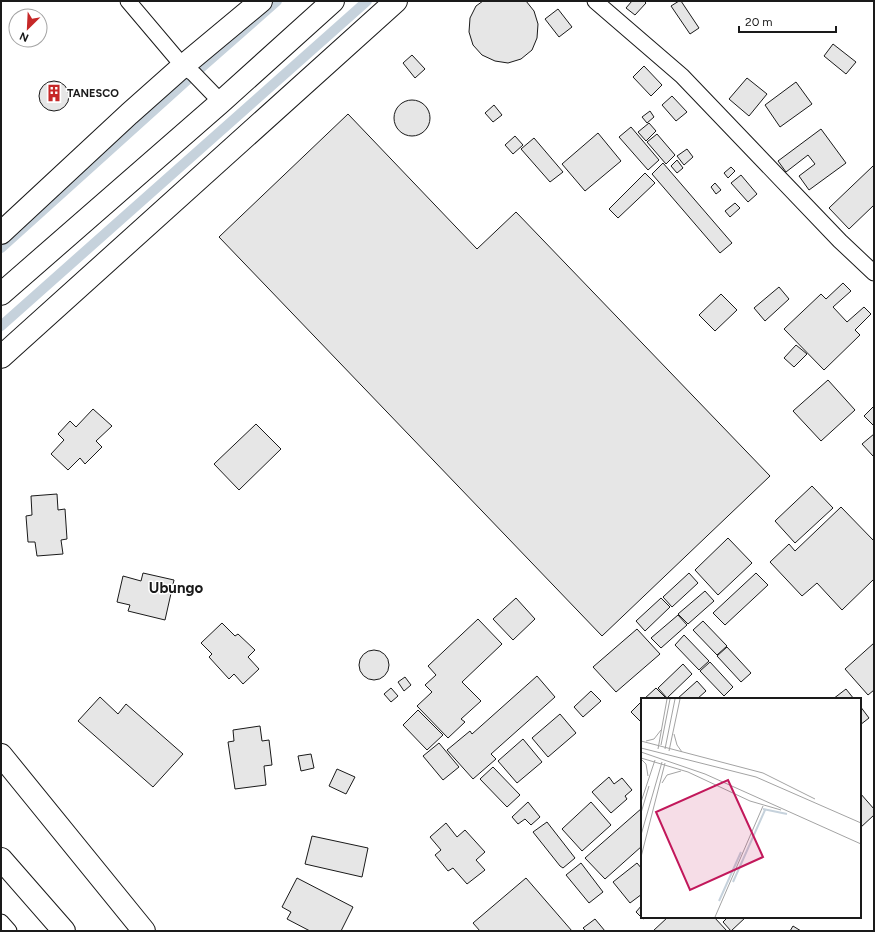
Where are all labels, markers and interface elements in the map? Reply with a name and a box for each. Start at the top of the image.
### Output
north arrow [8,8,48,48]
scale bar [739,8,836,34]
text: 20 m [745,15,773,29]
text: N [18,29,31,44]
building icon: TANESCO [44,83,64,103]
place label: TANESCO [67,87,119,100]
district label: Ubungo [149,579,203,597]
inset map [641,698,861,918]

